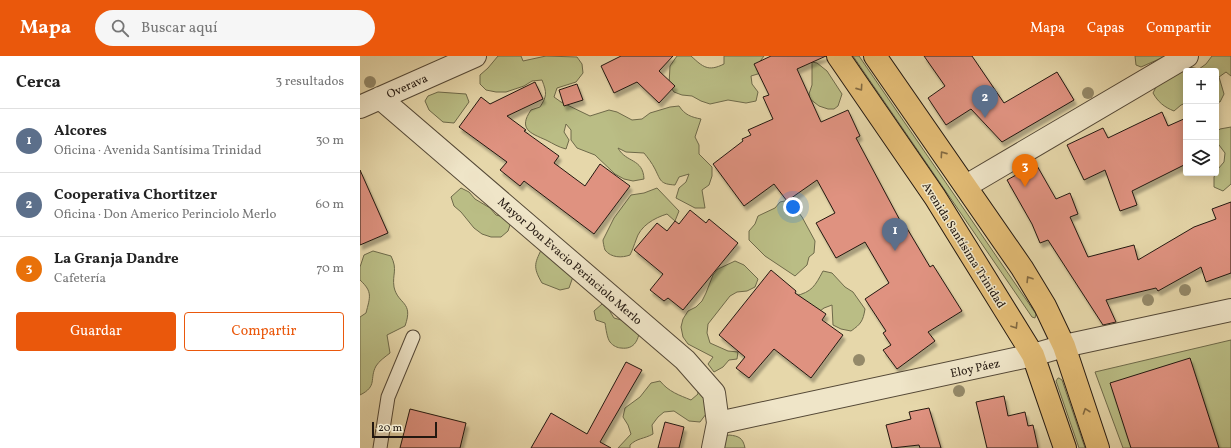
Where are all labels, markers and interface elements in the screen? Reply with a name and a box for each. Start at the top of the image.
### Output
search box [95,10,375,46]
text: Mapa [20,15,71,41]
icon: search [109,17,131,39]
text: Buscar aquí [141,18,217,39]
text: Mapa [1030,19,1065,38]
text: Capas [1087,19,1124,38]
text: Compartir [1146,19,1211,38]
map controls [1183,68,1219,176]
button: + [1183,68,1219,104]
text: Cerca [16,71,61,94]
street label: Overava [384,71,431,103]
text: 3 resultados [275,73,344,91]
one-way arrow [855,84,863,91]
pin: 2 [972,85,998,118]
button: − [1183,104,1219,140]
text: Alcores [54,121,107,142]
text: 1 [26,132,32,150]
text: 30 m [316,132,344,150]
button: layers [1183,140,1219,176]
text: Oficina · Avenida Santísima Trinidad [54,142,262,160]
one-way arrow [940,151,948,158]
pin: 3 [1012,154,1038,187]
street label: Avenida Santísima Trinidad [918,179,1009,312]
text: Cooperativa Chortitzer [54,185,217,206]
street label: Mayor Don Evacio Perinciolo Merlo [494,195,645,329]
text: 2 [26,196,32,214]
text: 60 m [316,196,344,214]
your location [783,197,803,217]
text: Oficina · Don Americo Perinciolo Merlo [54,206,276,224]
pin: 1 [882,218,908,251]
text: La Granja Dandre [54,249,179,270]
text: 3 [26,260,32,278]
text: 70 m [316,260,344,278]
text: Cafetería [54,270,106,288]
one-way arrow [1026,277,1033,284]
button: Guardar [16,312,176,351]
button: Compartir [184,312,344,351]
one-way arrow [1010,322,1017,329]
street label: Eloy Páez [949,356,1001,382]
one-way arrow [1082,408,1090,415]
scale bar [372,420,437,439]
text: 20 m [378,421,402,436]

